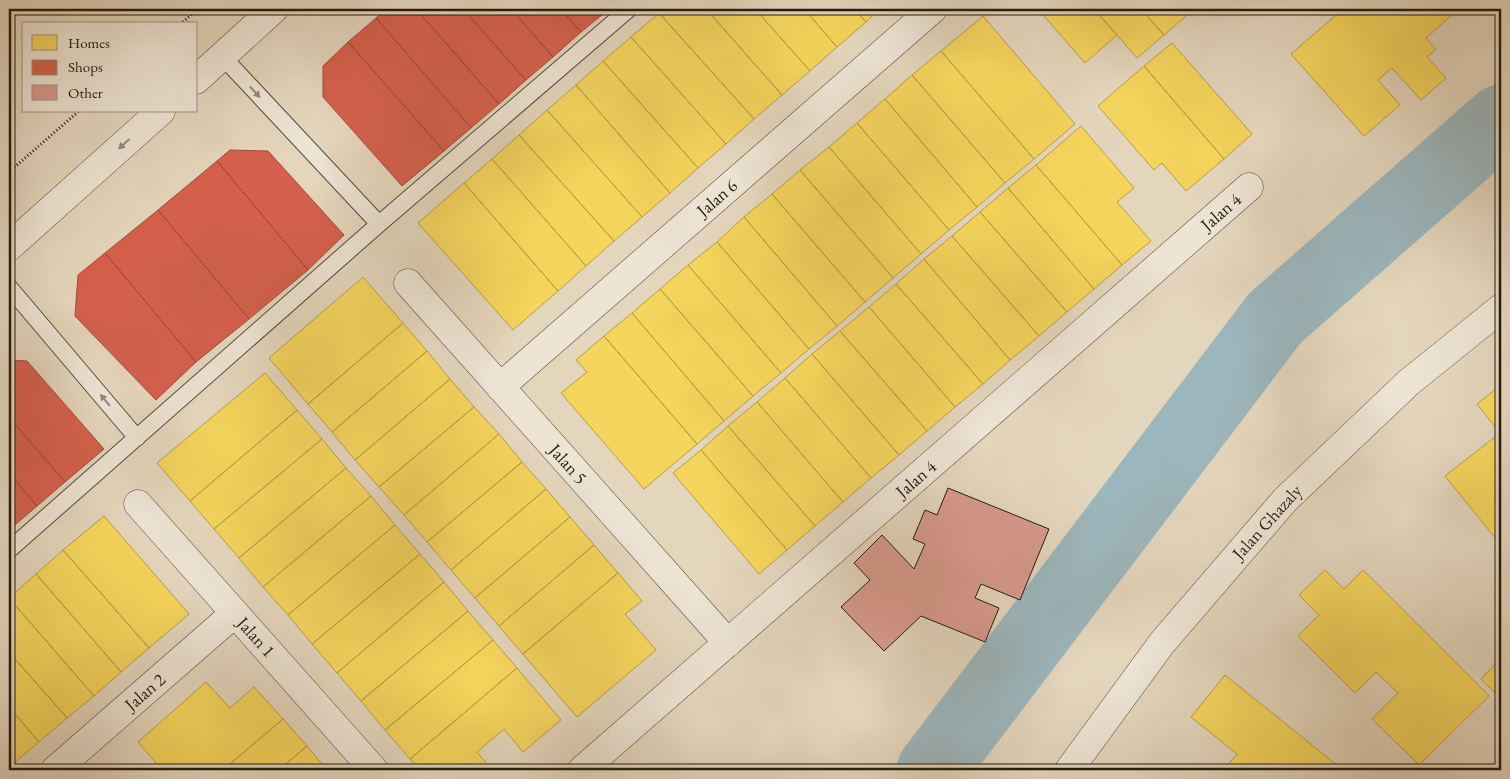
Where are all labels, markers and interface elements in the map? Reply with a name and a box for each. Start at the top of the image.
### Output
legend [22,22,198,112]
text: Homes [68,33,110,52]
text: Shops [68,57,103,76]
text: Other [68,83,103,102]
one-way arrow [249,85,261,97]
one-way arrow [119,138,131,150]
street label: Jalan 6 [690,173,742,223]
street label: Jalan 4 [1194,187,1246,237]
one-way arrow [100,394,111,407]
street label: Jalan 5 [543,437,592,489]
street label: Jalan 4 [889,454,941,504]
street label: Jalan Ghazaly [1226,479,1306,566]
street label: Jalan 1 [231,610,280,662]
street label: Jalan 2 [118,667,170,717]

